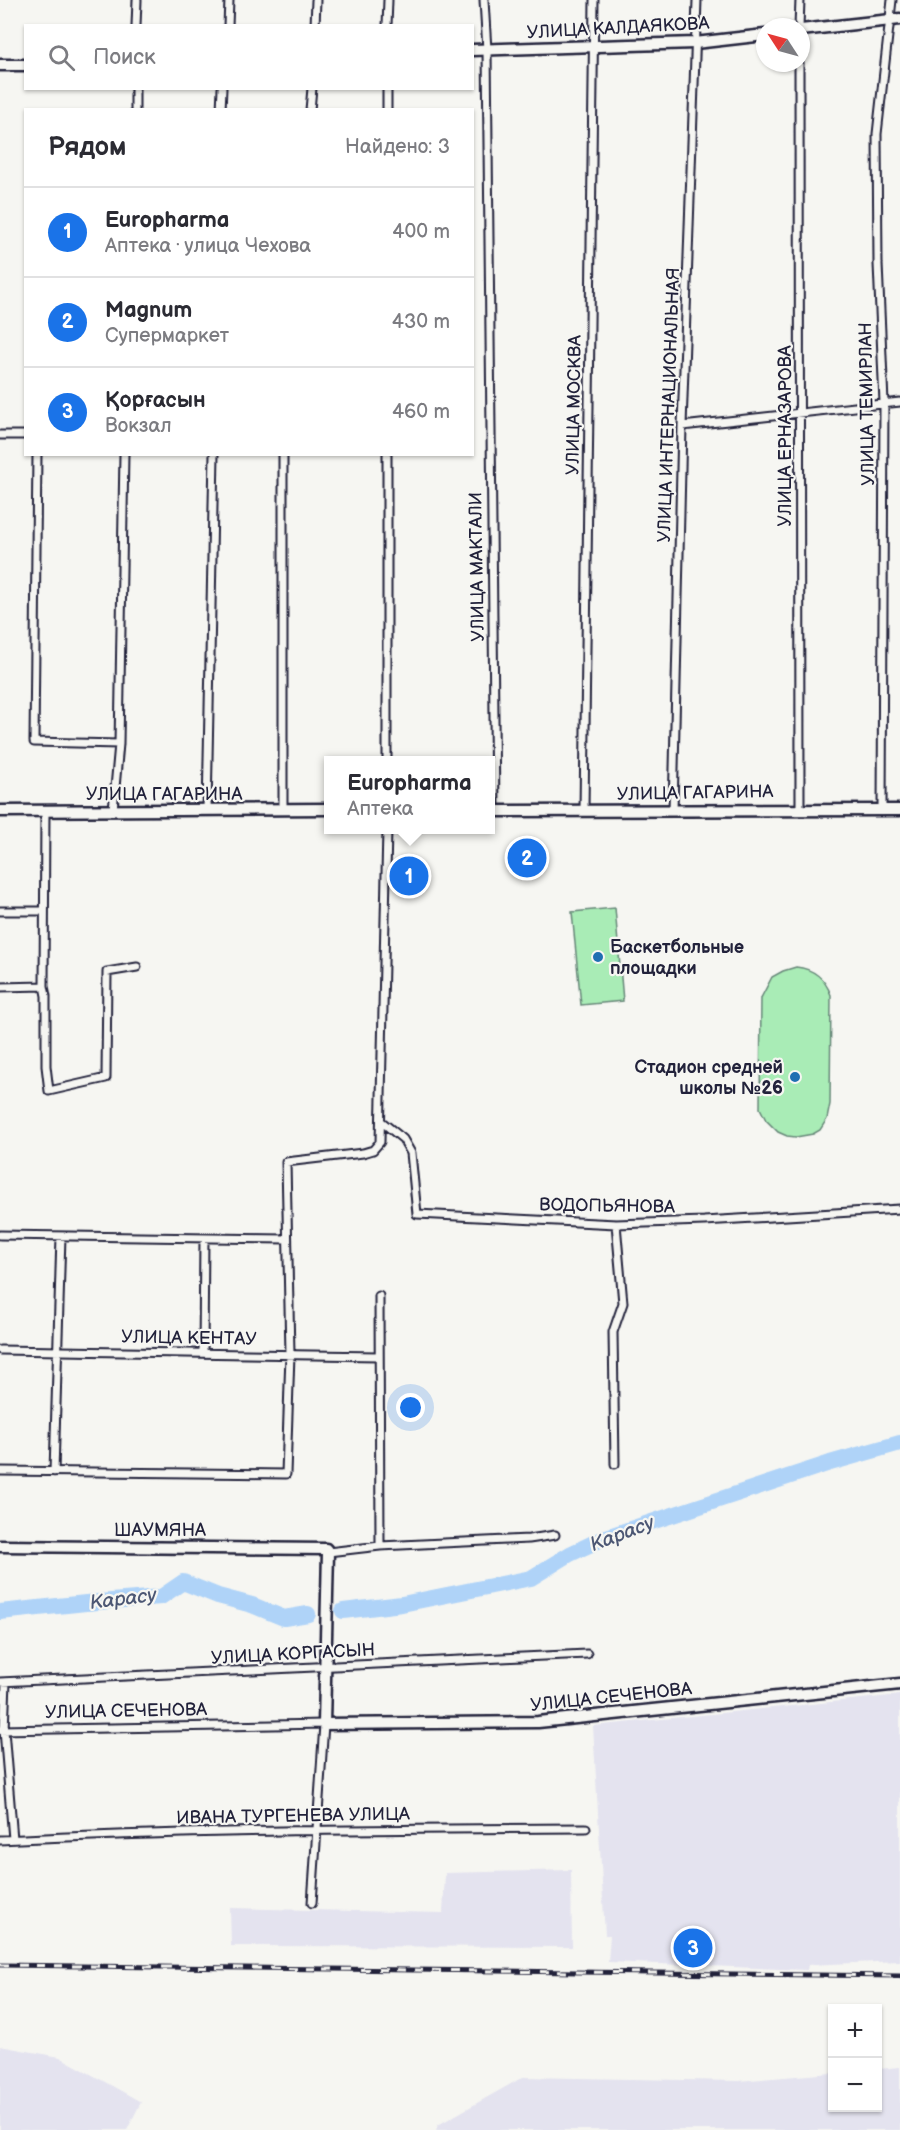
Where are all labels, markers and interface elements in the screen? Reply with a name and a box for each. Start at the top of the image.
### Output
street label: УЛИЦА КАЛДАЯКОВА [526,13,710,43]
north arrow [756,18,810,72]
search box [24,24,474,90]
icon: search [45,41,78,74]
text: Поиск [93,44,156,71]
text: Рядом [48,132,126,163]
text: Найдено: 3 [345,135,450,159]
text: Europharma [105,207,229,234]
text: 1 [63,220,72,244]
text: 400 m [392,220,450,244]
text: Аптека · улица Чехова [105,234,311,258]
street label: УЛИЦА ИНТЕРНАЦИОНАЛЬНАЯ [654,267,684,543]
text: Magnum [105,297,192,324]
text: 2 [62,310,73,334]
text: 430 m [392,310,450,334]
street label: УЛИЦА ТЕМИРЛАН [855,322,879,486]
text: Супермаркет [105,324,229,348]
street label: УЛИЦА МОСКВА [562,335,586,475]
street label: УЛИЦА ЕРНАЗАРОВА [775,345,796,527]
text: Қорғасын [105,387,206,414]
text: 3 [62,400,73,424]
text: 460 m [392,400,450,424]
text: Вокзал [105,414,172,438]
street label: УЛИЦА МАКТАЛИ [465,492,489,642]
popup [324,756,495,834]
text: Europharma [347,770,472,797]
street label: УЛИЦА ГАГАРИНА [616,781,774,805]
street label: УЛИЦА ГАГАРИНА [86,784,242,805]
text: Аптека [347,797,414,821]
pin: 2 [508,836,546,880]
pin: 1 [390,854,428,898]
place label: Баскетбольные площадки [610,937,744,979]
marker: Баскетбольные площадки [591,950,605,964]
place label: Стадион средней школы №26 [635,1057,783,1099]
marker: Стадион средней школы №26 [788,1070,802,1084]
street label: ВОДОПЬЯНОВА [539,1194,675,1218]
street label: УЛИЦА КЕНТАУ [121,1326,257,1350]
your location [396,1393,425,1422]
water label: Карасу [586,1511,658,1557]
street label: ШАУМЯНА [114,1520,206,1541]
water label: Карасу [88,1583,158,1615]
street label: УЛИЦА КОРГАСЫН [210,1639,376,1669]
street label: УЛИЦА СЕЧЕНОВА [529,1678,693,1716]
street label: УЛИЦА СЕЧЕНОВА [45,1699,207,1723]
street label: ИВАНА ТУРГЕНЕВА УЛИЦА [176,1803,410,1829]
pin: 3 [674,1926,712,1970]
map controls [828,2004,882,2112]
button: + [828,2004,882,2058]
button: − [828,2058,882,2112]

